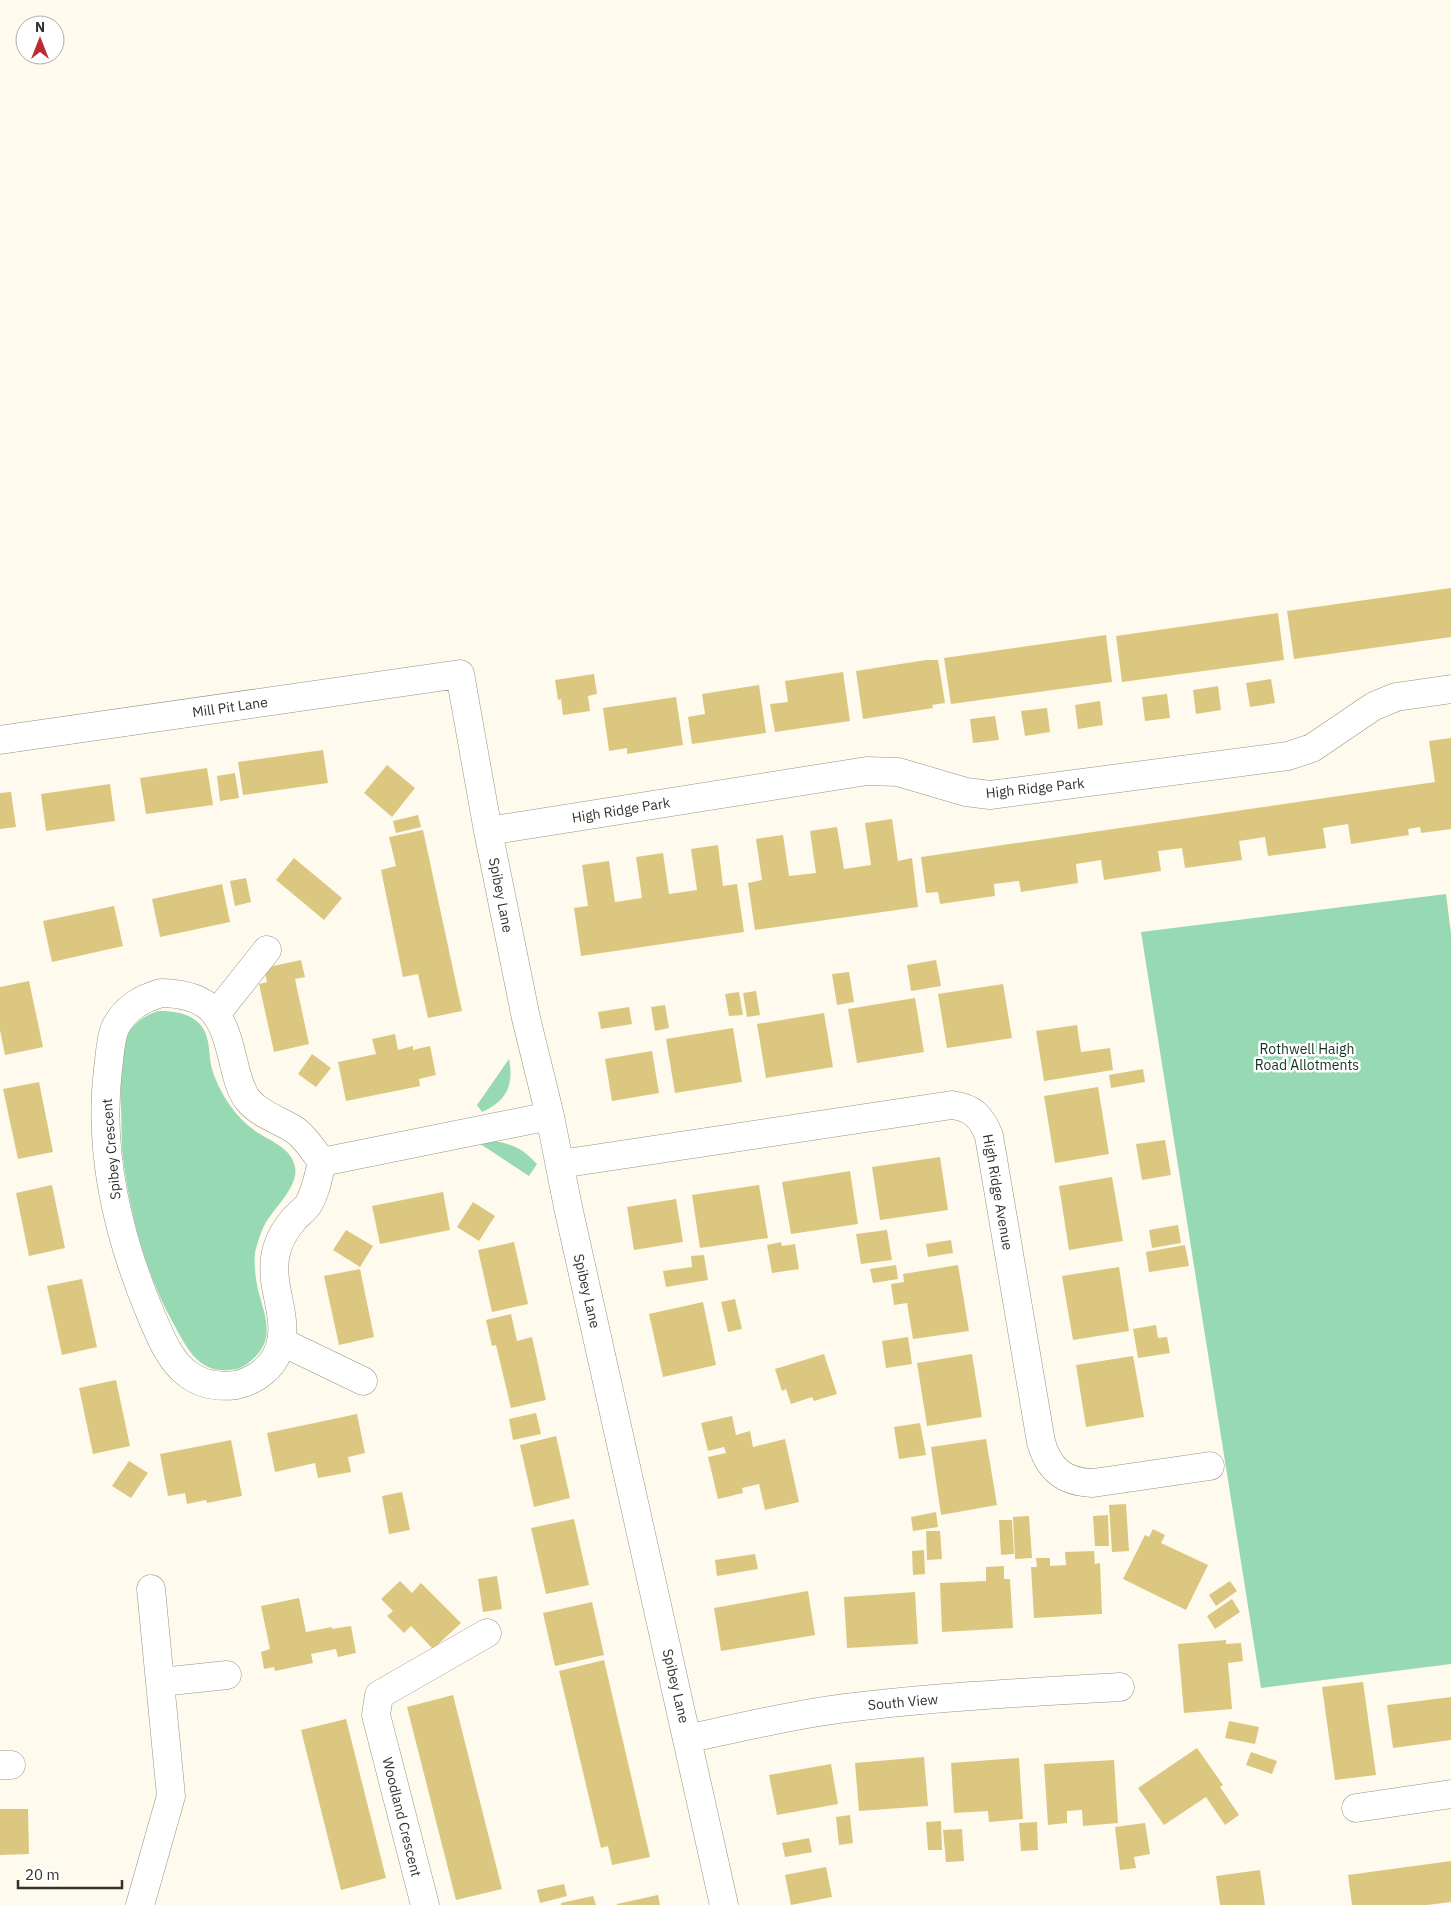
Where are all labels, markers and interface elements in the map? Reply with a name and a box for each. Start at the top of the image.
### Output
north arrow [15,15,65,65]
text: N [35,18,45,36]
street label: Mill Pit Lane [191,693,269,721]
street label: High Ridge Park [985,774,1086,802]
street label: High Ridge Park [571,793,672,827]
street label: Spibey Lane [485,856,517,934]
park label: Rothwell Haigh Road Allotments [1255,1040,1359,1074]
street label: Spibey Crescent [98,1098,124,1200]
street label: High Ridge Avenue [979,1132,1017,1252]
street label: Spibey Lane [570,1252,604,1330]
street label: Spibey Lane [659,1647,693,1725]
street label: South View [867,1690,939,1714]
street label: Woodland Crescent [378,1755,426,1879]
scale bar [18,1858,121,1890]
text: 20 m [25,1865,60,1884]

